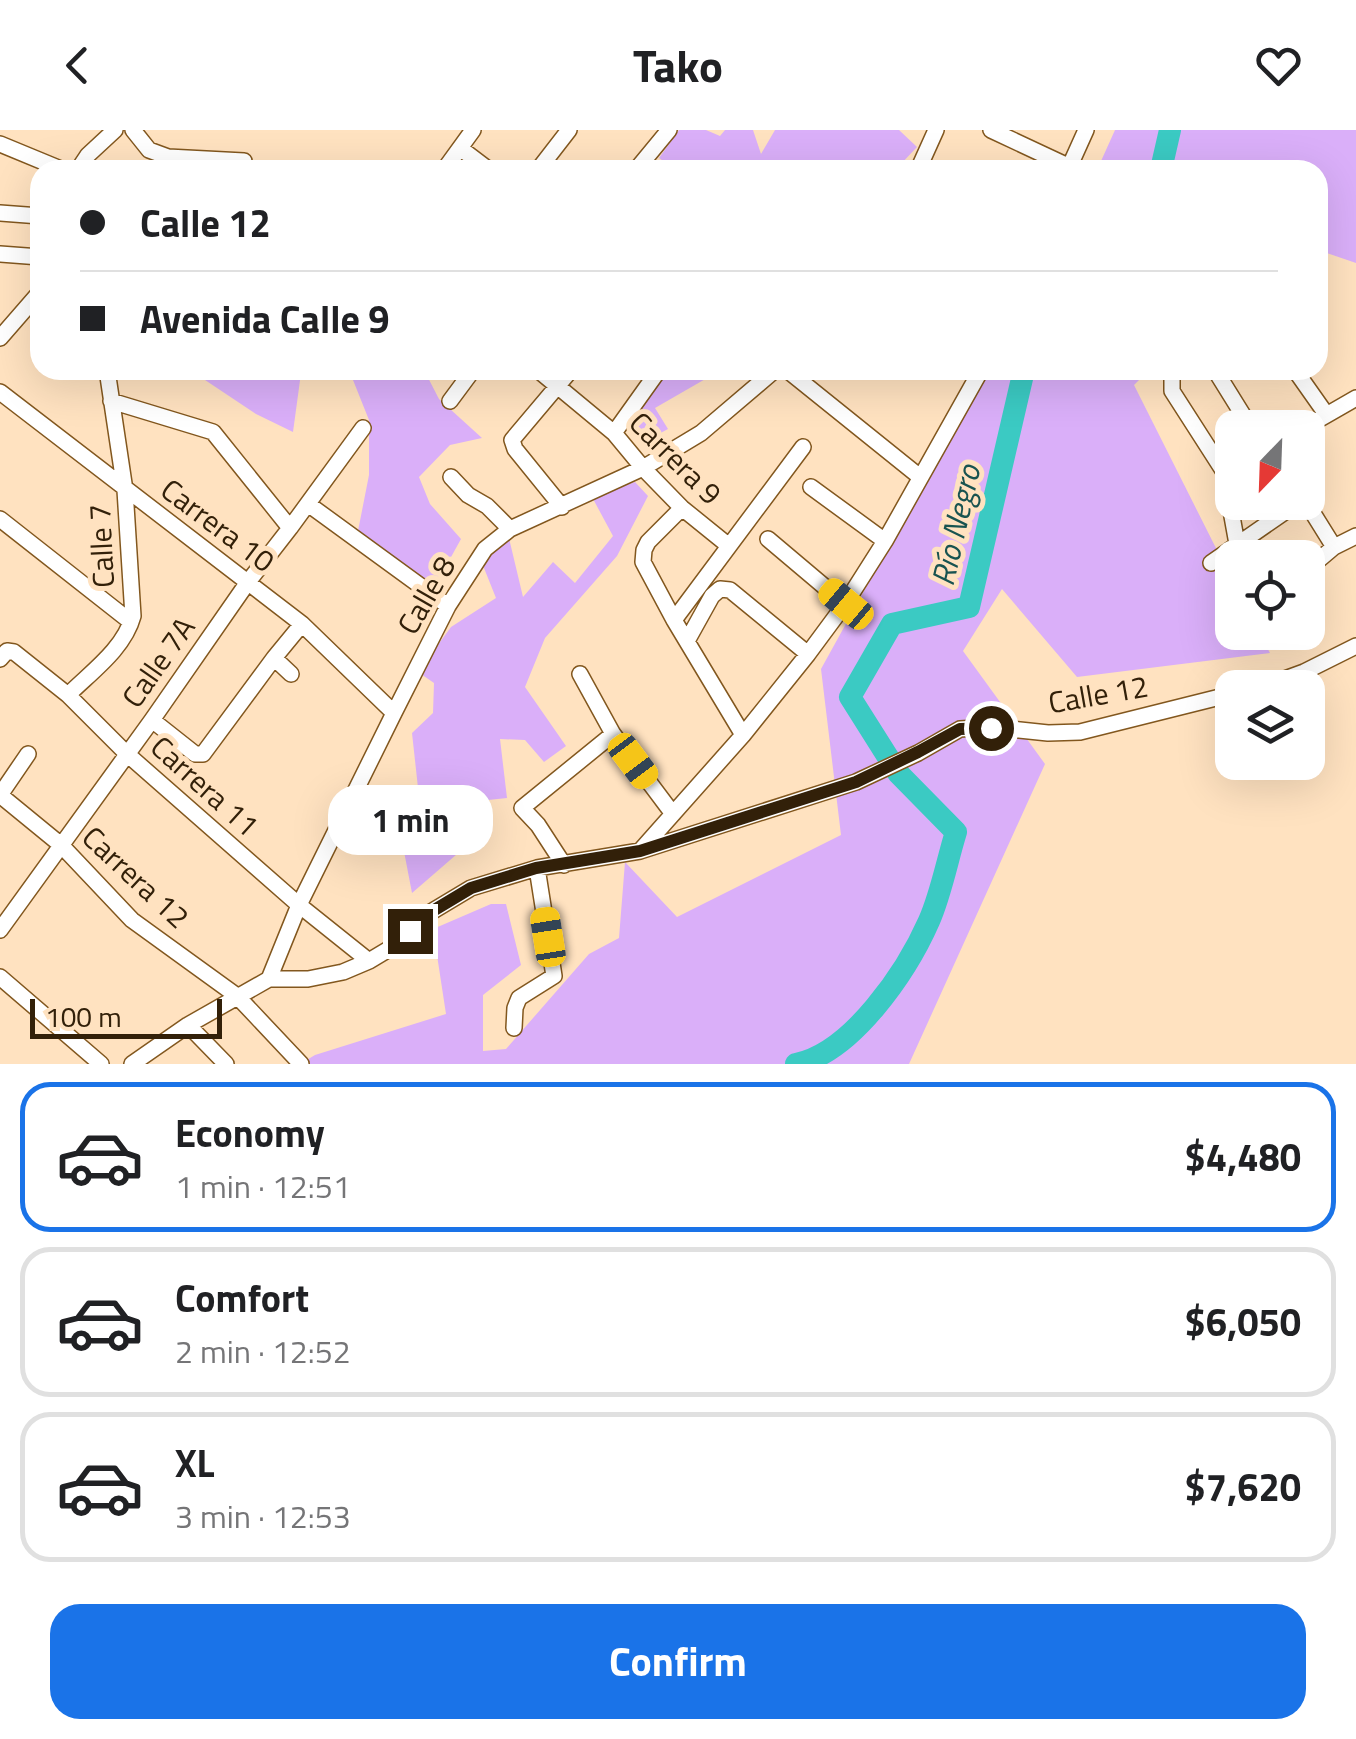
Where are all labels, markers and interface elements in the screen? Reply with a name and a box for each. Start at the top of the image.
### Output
text: Tako [633,31,723,99]
icon: back [50,38,105,93]
icon: heart [1251,38,1306,93]
text: Calle 12 [140,194,271,252]
text: Avenida Calle 9 [140,290,389,348]
street label: Carrera 9 [619,401,733,515]
north arrow [1215,410,1325,520]
map controls [1215,410,1325,780]
water label: Río Negro [918,459,992,590]
street label: Carrera 10 [151,467,285,583]
street label: Calle 7 [76,503,126,589]
button: locate [1215,540,1325,650]
street label: Calle 8 [385,547,467,643]
car [813,573,879,635]
street label: Calle 7A [110,607,206,717]
street label: Calle 12 [1044,663,1152,725]
button: layers [1215,670,1325,780]
route start [969,706,1014,751]
street label: Carrera 11 [140,725,270,847]
car [603,728,663,794]
callout: 1 min [328,786,492,856]
text: 1 min [372,796,449,844]
street label: Carrera 12 [72,815,200,939]
car [528,905,568,969]
route end [388,909,433,954]
scale bar [30,994,222,1038]
text: 100 m [45,995,122,1038]
text: Economy [175,1104,325,1162]
icon: car [55,1112,145,1202]
text: $4,480 [1185,1128,1301,1186]
text: 1 min · 12:51 [175,1162,351,1210]
text: Comfort [175,1269,309,1327]
icon: car [55,1277,145,1367]
text: $6,050 [1185,1293,1301,1351]
text: 2 min · 12:52 [175,1327,351,1375]
text: XL [175,1434,215,1492]
icon: car [55,1442,145,1532]
text: $7,620 [1185,1458,1301,1516]
text: 3 min · 12:53 [175,1492,351,1540]
button: Confirm [50,1604,1306,1719]

